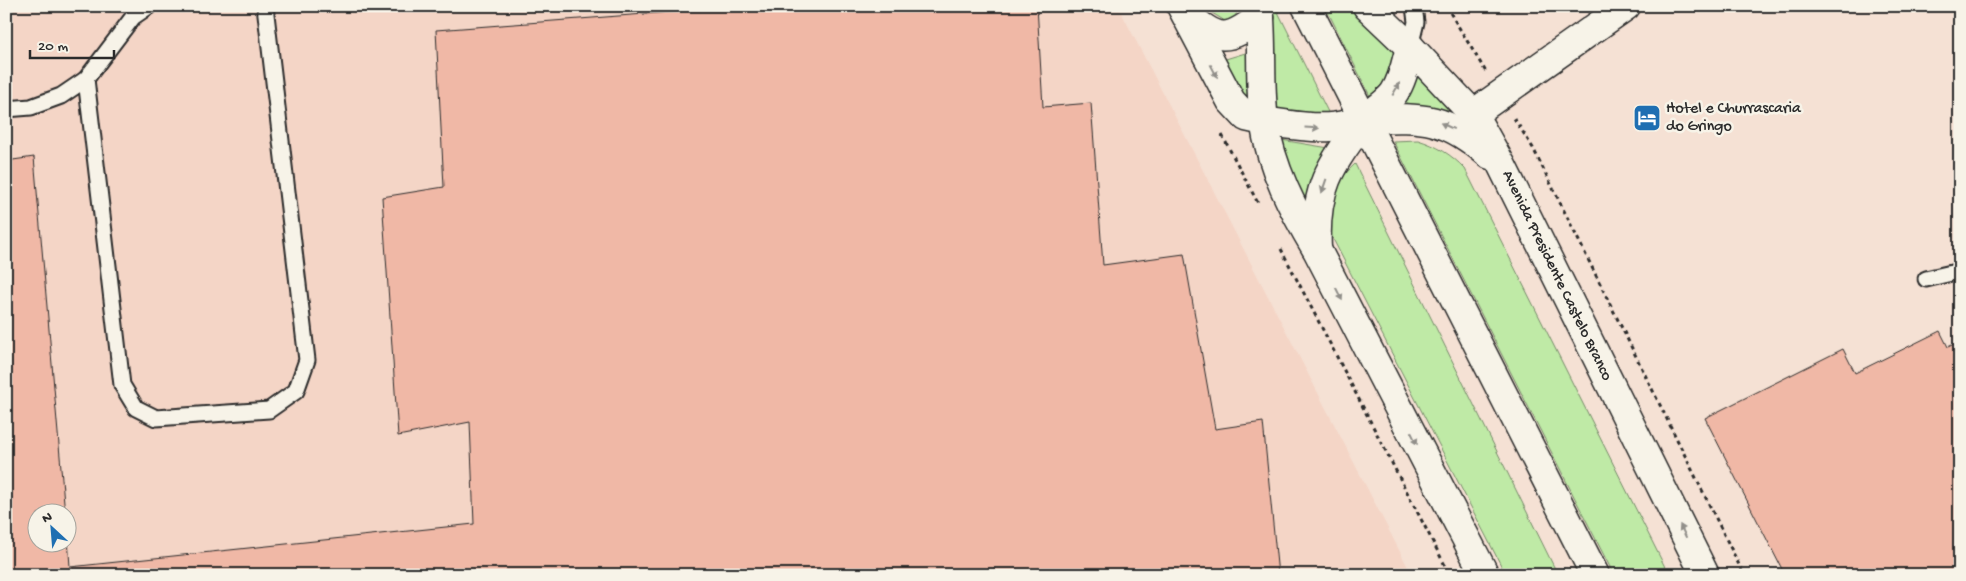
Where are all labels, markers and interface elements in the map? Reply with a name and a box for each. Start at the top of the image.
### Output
scale bar [30,28,114,60]
text: 20 m [38,38,68,56]
one-way arrow [1210,64,1218,79]
one-way arrow [1392,82,1401,95]
place label: Hotel e Churrascaria do Gringo [1666,100,1802,137]
hotel icon: Hotel e Churrascaria do Gringo [1632,103,1662,133]
one-way arrow [1440,122,1454,130]
one-way arrow [1305,124,1321,132]
street label: Avenida Presidente Castelo Branco [1497,168,1615,384]
one-way arrow [1320,178,1327,193]
one-way arrow [1335,287,1344,301]
one-way arrow [1410,431,1418,445]
north arrow [28,504,78,554]
text: N [40,509,55,528]
one-way arrow [1679,524,1687,538]

